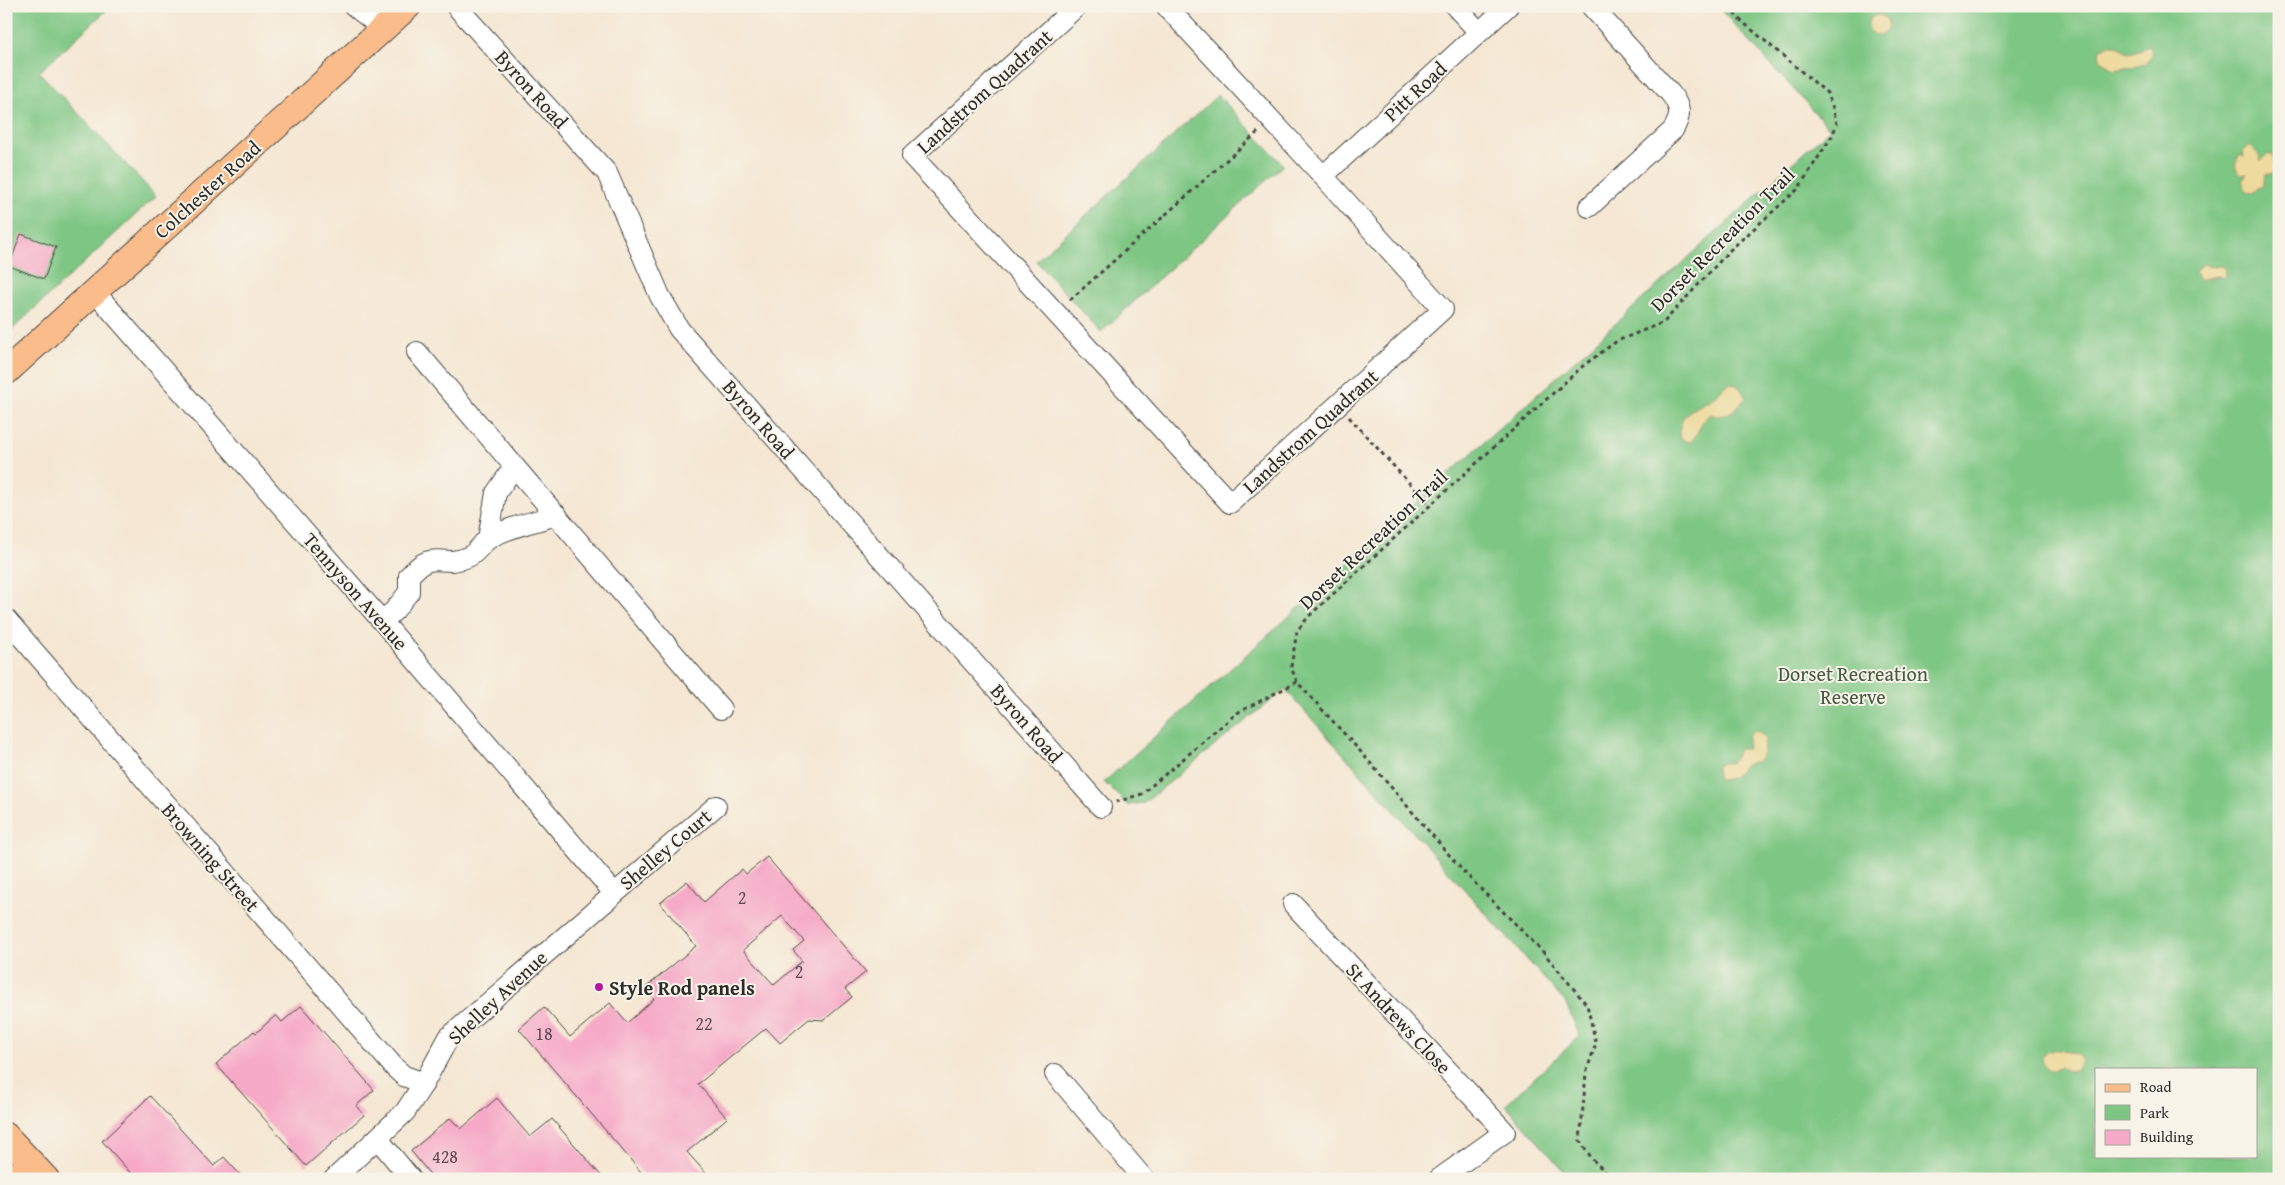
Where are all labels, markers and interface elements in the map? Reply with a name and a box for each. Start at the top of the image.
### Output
street label: Landstrom Quadrant [910,22,1058,160]
street label: Byron Road [489,43,575,135]
street label: Pitt Road [1377,54,1453,128]
street label: Colchester Road [147,133,267,245]
street label: Dorset Recreation Trail [1643,160,1801,318]
street label: Landstrom Quadrant [1236,362,1384,500]
street label: Byron Road [716,373,802,465]
street label: Dorset Recreation Trail [1292,462,1454,616]
street label: Tennyson Avenue [297,526,415,656]
park label: Dorset Recreation Reserve [1778,659,1928,711]
street label: Byron Road [984,677,1070,769]
street label: Browning Street [155,796,267,918]
street label: Shelley Court [613,802,717,896]
house number: 2 [738,884,746,911]
street label: Shelley Avenue [441,943,553,1051]
street label: St Andrews Close [1340,956,1458,1080]
house number: 2 [795,958,803,985]
place label: Style Rod panels [609,973,755,1002]
marker: Style Rod panels [593,981,605,993]
house number: 22 [695,1010,713,1037]
house number: 18 [535,1020,553,1047]
legend [2095,1068,2258,1158]
text: Road [2140,1076,2171,1097]
text: Park [2140,1102,2169,1123]
text: Building [2140,1126,2194,1147]
house number: 428 [432,1143,458,1170]

